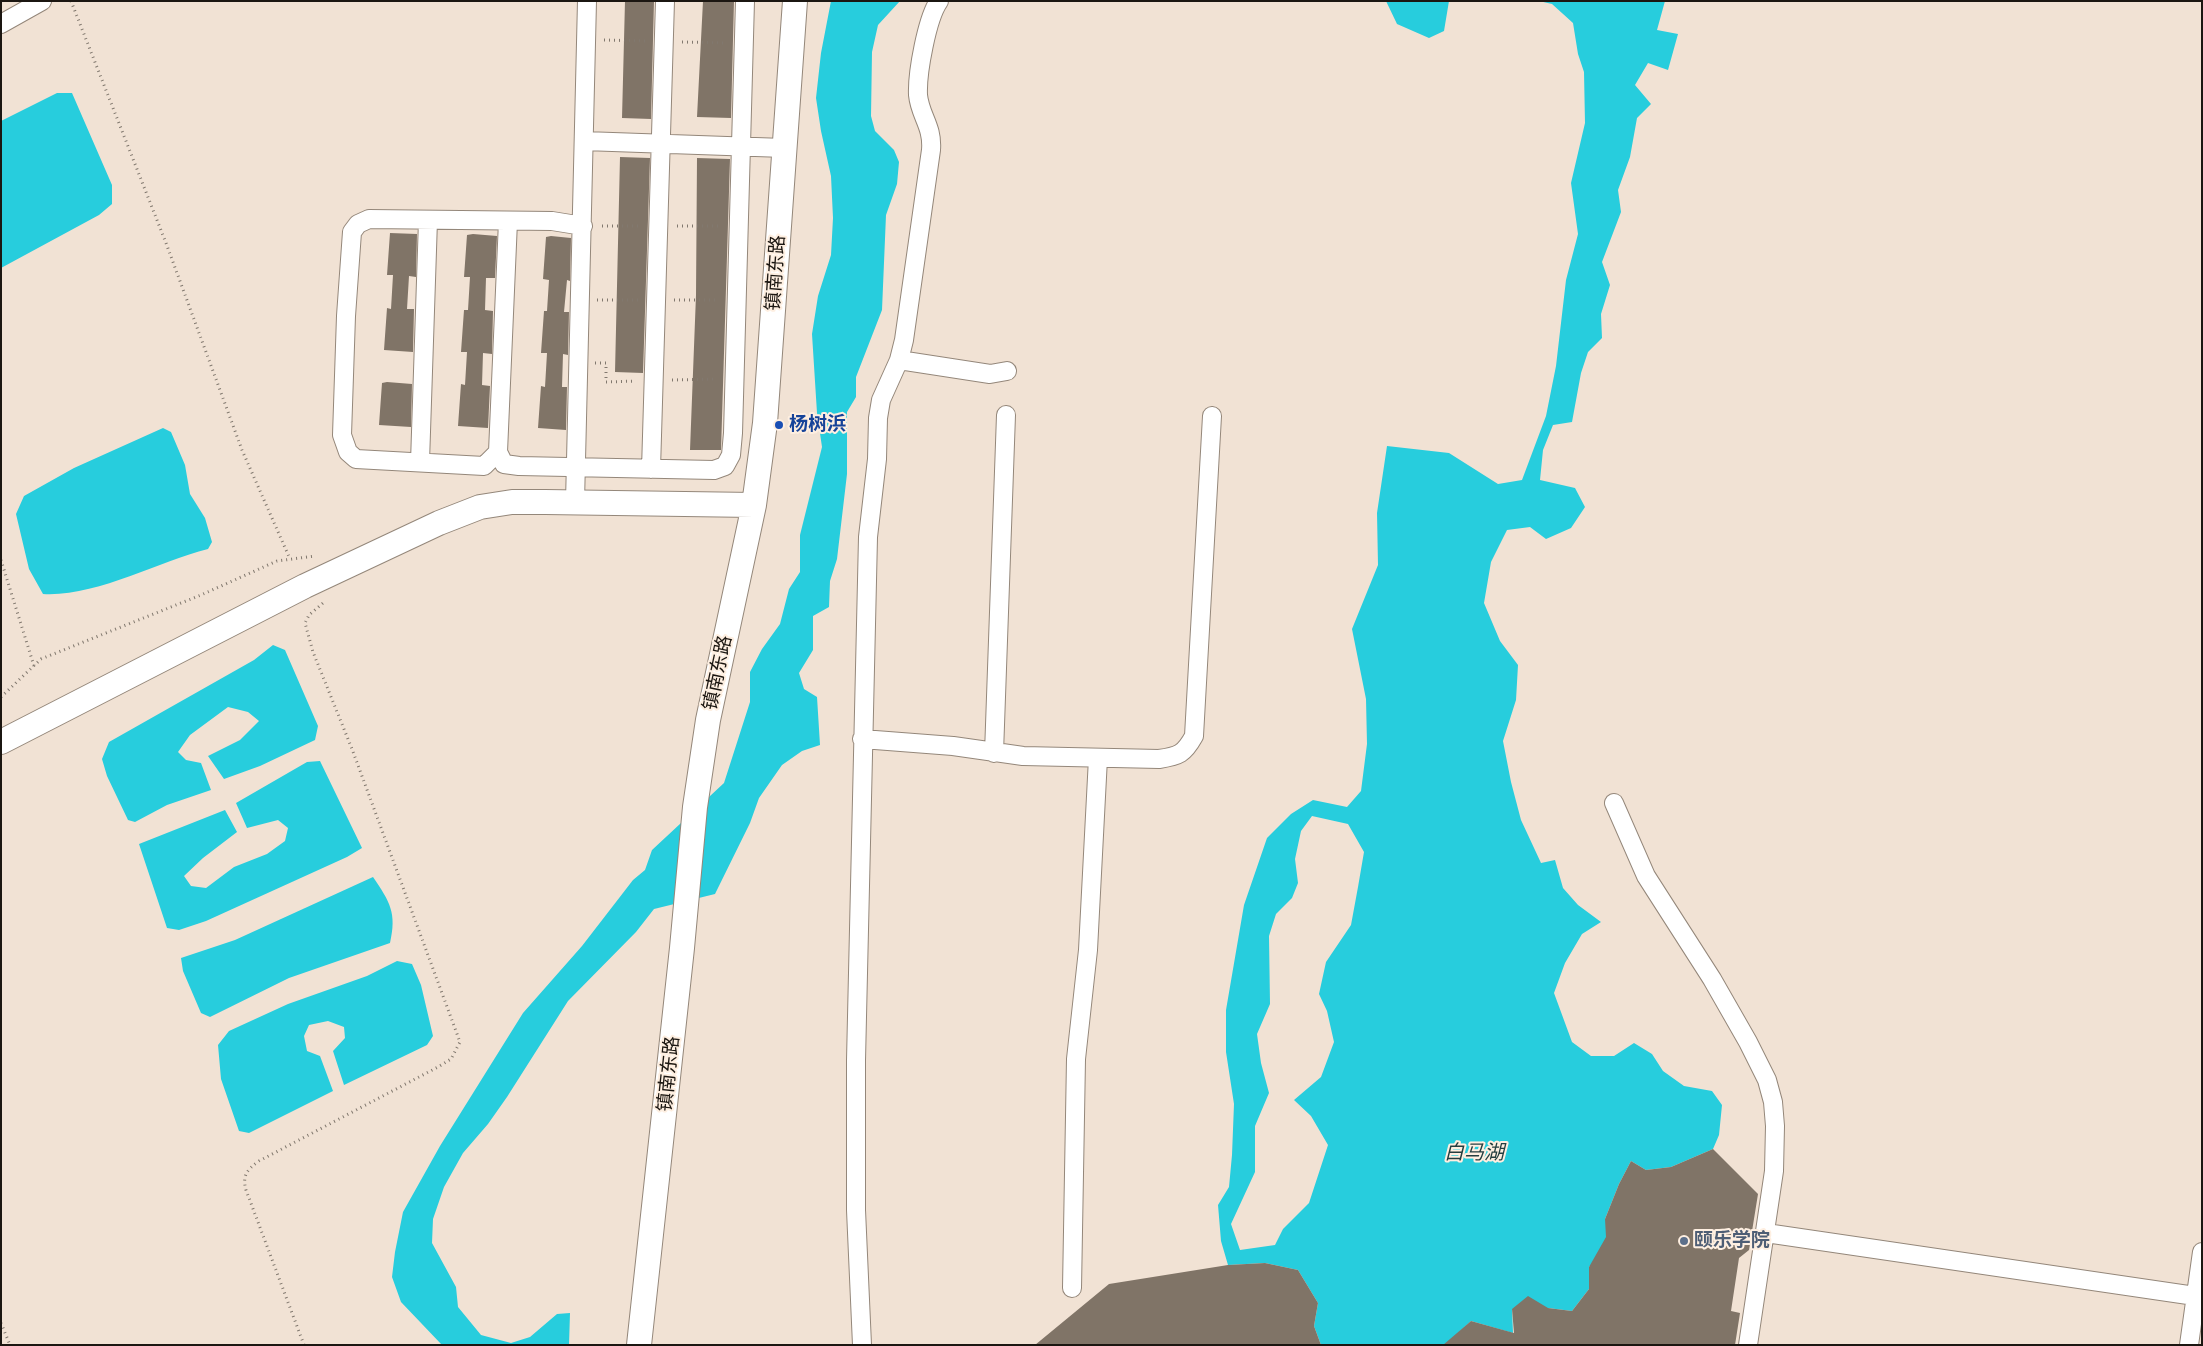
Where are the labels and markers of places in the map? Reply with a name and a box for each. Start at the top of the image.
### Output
place label: 杨树浜 [789,414,846,436]
marker: 杨树浜 [773,419,785,431]
place label: 颐乐学院 [1694,1230,1770,1252]
marker: 颐乐学院 [1678,1235,1690,1247]

